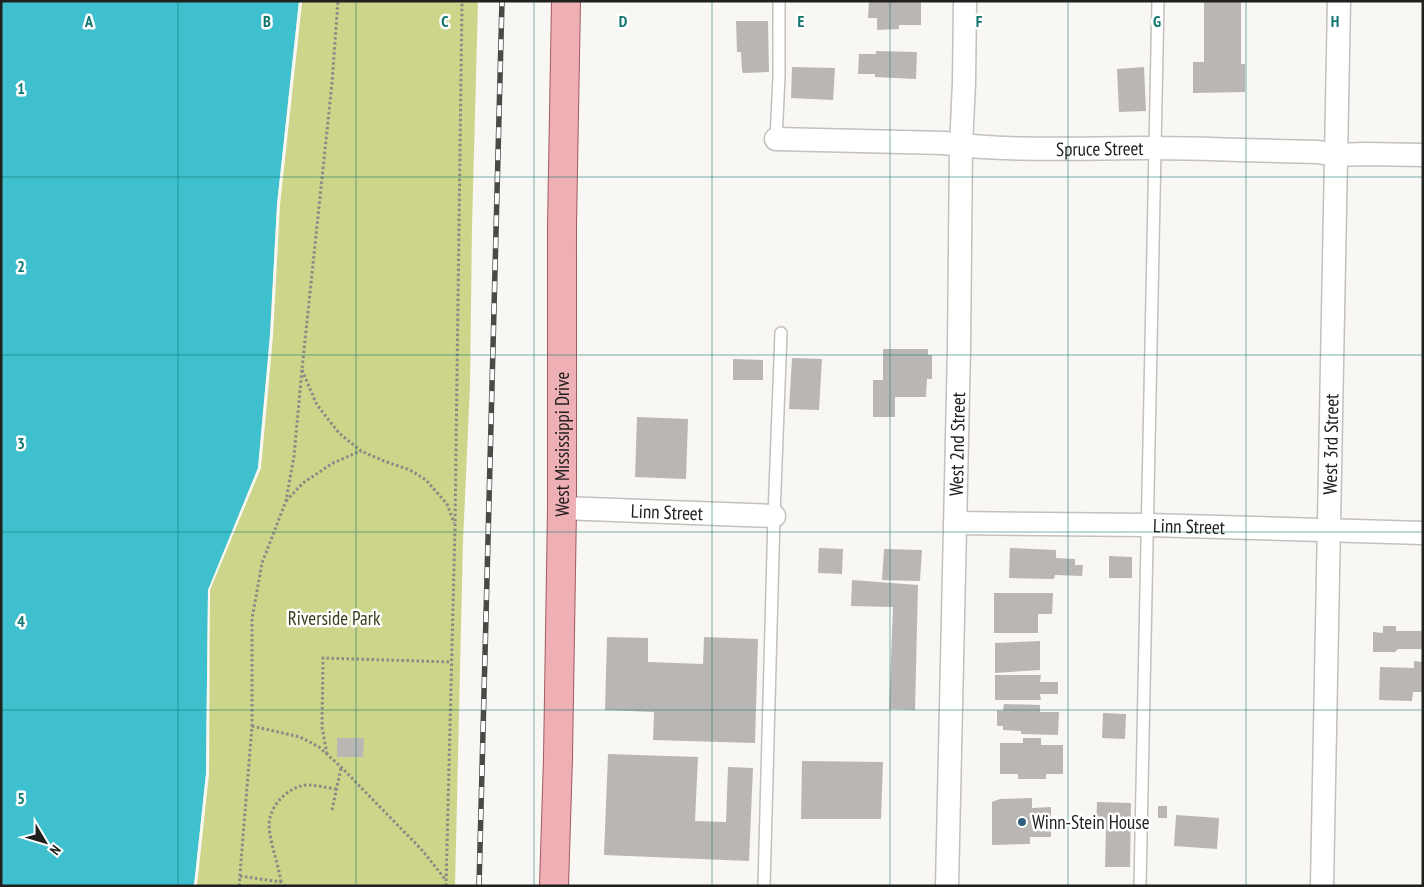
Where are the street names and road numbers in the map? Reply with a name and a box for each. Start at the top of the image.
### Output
street label: Spruce Street [1056,136,1144,161]
street label: West Mississippi Drive [550,371,574,517]
street label: West 2nd Street [944,391,970,496]
street label: West 3rd Street [1318,393,1343,495]
street label: Linn Street [630,499,704,525]
street label: Linn Street [1153,513,1226,539]

